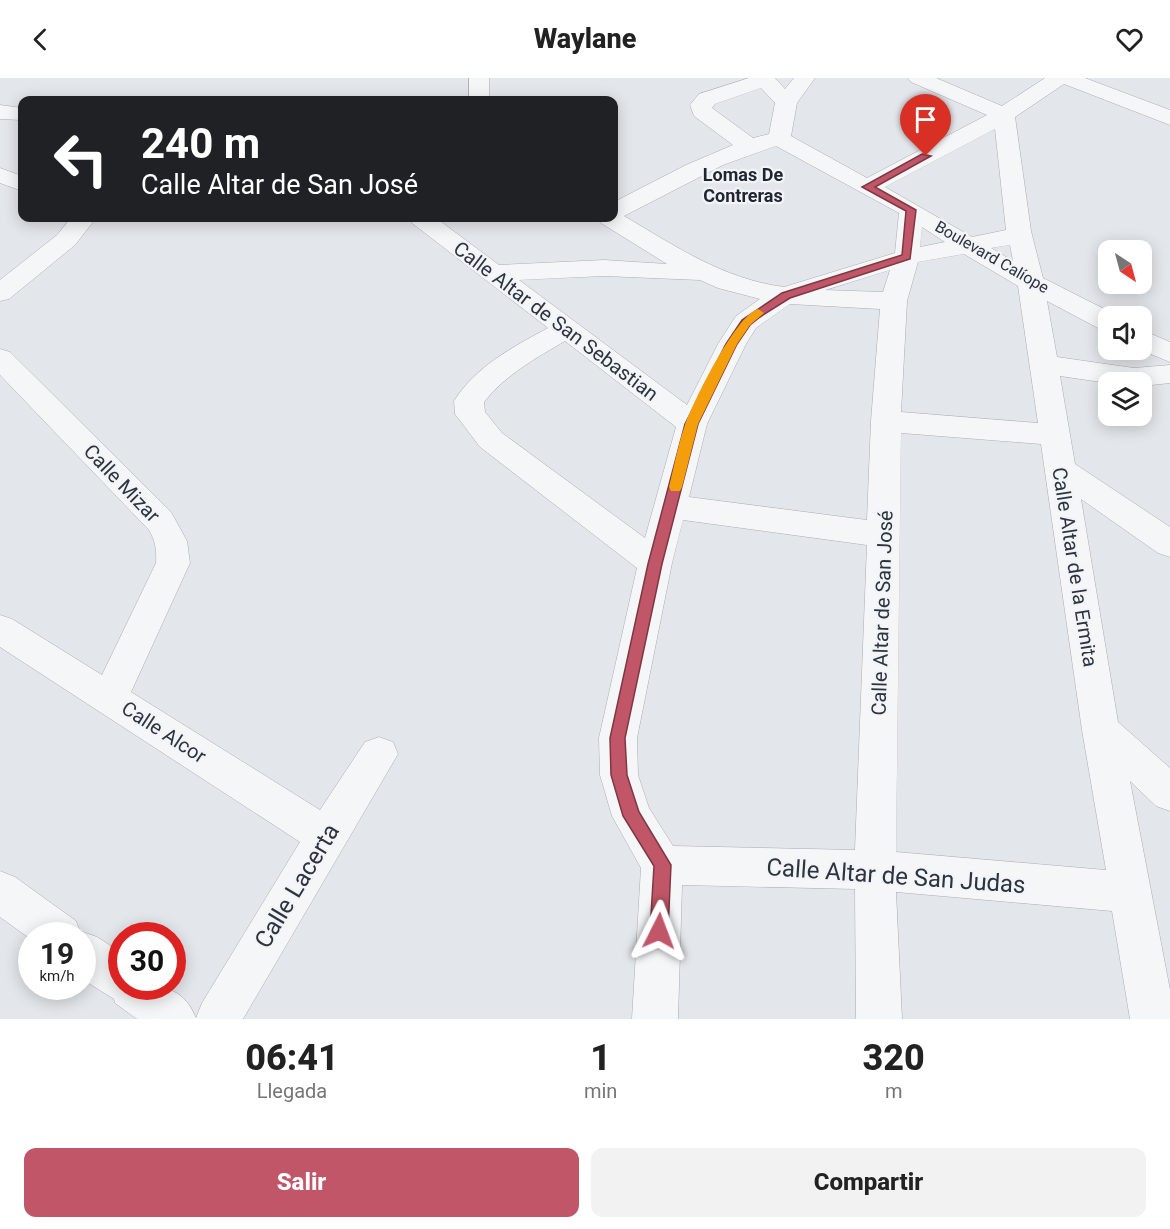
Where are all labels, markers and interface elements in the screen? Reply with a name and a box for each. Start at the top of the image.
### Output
icon: back [24,23,57,56]
text: Waylane [534,23,636,55]
icon: heart [1113,23,1146,56]
pin [900,94,951,156]
icon: arrive [909,103,942,136]
text: 240 m [141,119,260,168]
icon: left [42,120,120,198]
district label: Lomas De Contreras [703,164,783,206]
text: Calle Altar de San José [141,169,418,201]
street label: Boulevard Calíope [932,217,1052,297]
street label: Calle Altar de San Sebastian [449,236,663,406]
north arrow [1098,240,1152,294]
map controls [1098,240,1152,426]
button: sound [1098,306,1152,360]
button: layers [1098,372,1152,426]
street label: Calle Mizar [79,439,165,527]
street label: Calle Altar de la Ermita [1047,465,1103,669]
street label: Calle Altar de San José [866,510,898,716]
street label: Calle Alcor [117,696,211,768]
street label: Calle Lacerta [249,819,345,953]
street label: Calle Altar de San Judas [765,853,1027,899]
position arrow [627,899,691,963]
speed limit sign: 30 [108,922,186,1000]
text: 19 [40,936,74,971]
text: km/h [39,967,75,985]
text: 06:41 [245,1037,339,1079]
text: 1 [590,1037,611,1079]
text: 320 [863,1037,925,1079]
text: Llegada [257,1079,327,1103]
text: min [584,1079,617,1103]
text: m [885,1079,902,1103]
button: Salir [24,1148,579,1217]
button: Compartir [591,1148,1146,1217]

